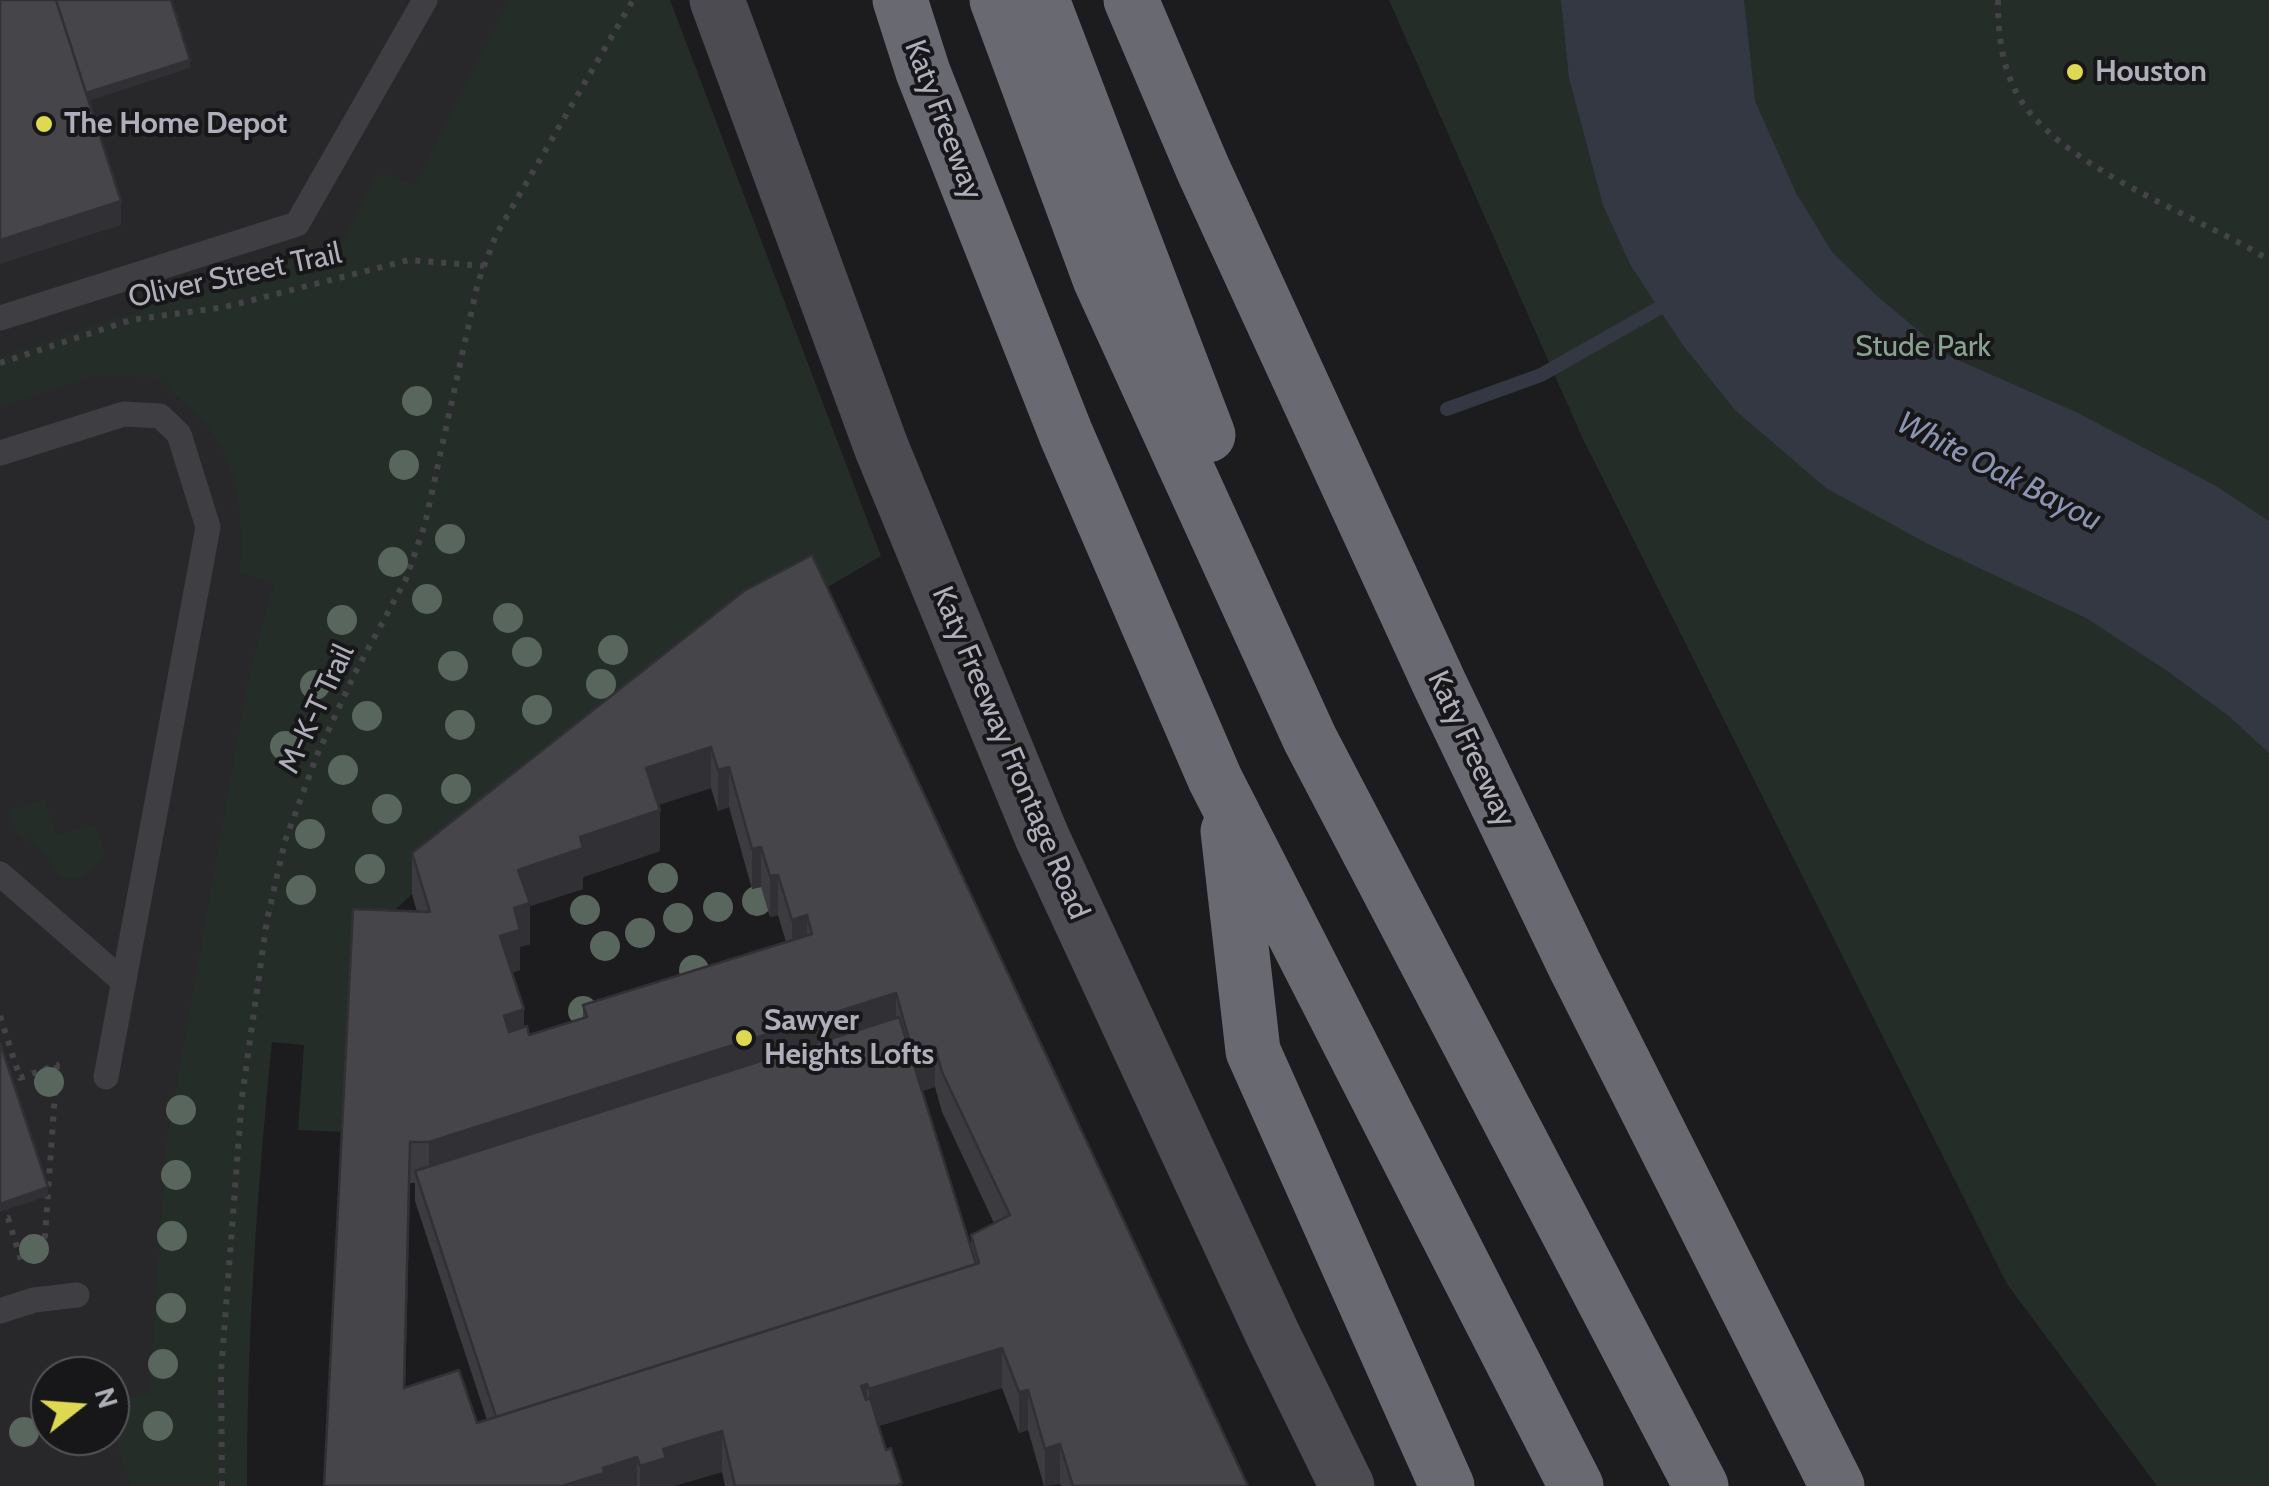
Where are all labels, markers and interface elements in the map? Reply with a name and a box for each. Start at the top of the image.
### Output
street label: Katy Freeway [896,35,990,205]
place label: Houston [2095,54,2207,90]
marker: Houston [2064,61,2086,83]
place label: The Home Depot [64,106,287,142]
marker: The Home Depot [33,113,55,135]
street label: Oliver Street Trail [125,236,345,316]
park label: Stude Park [1855,329,1991,365]
water label: White Oak Bayou [1890,404,2108,540]
street label: Katy Freeway Frontage Road [924,581,1096,925]
street label: M-K-T Trail [271,639,363,779]
street label: Katy Freeway [1419,665,1523,833]
place label: Sawyer Heights Lofts [764,1003,934,1074]
marker: Sawyer Heights Lofts [733,1027,755,1049]
north arrow [30,1356,130,1456]
text: N [88,1383,126,1412]

